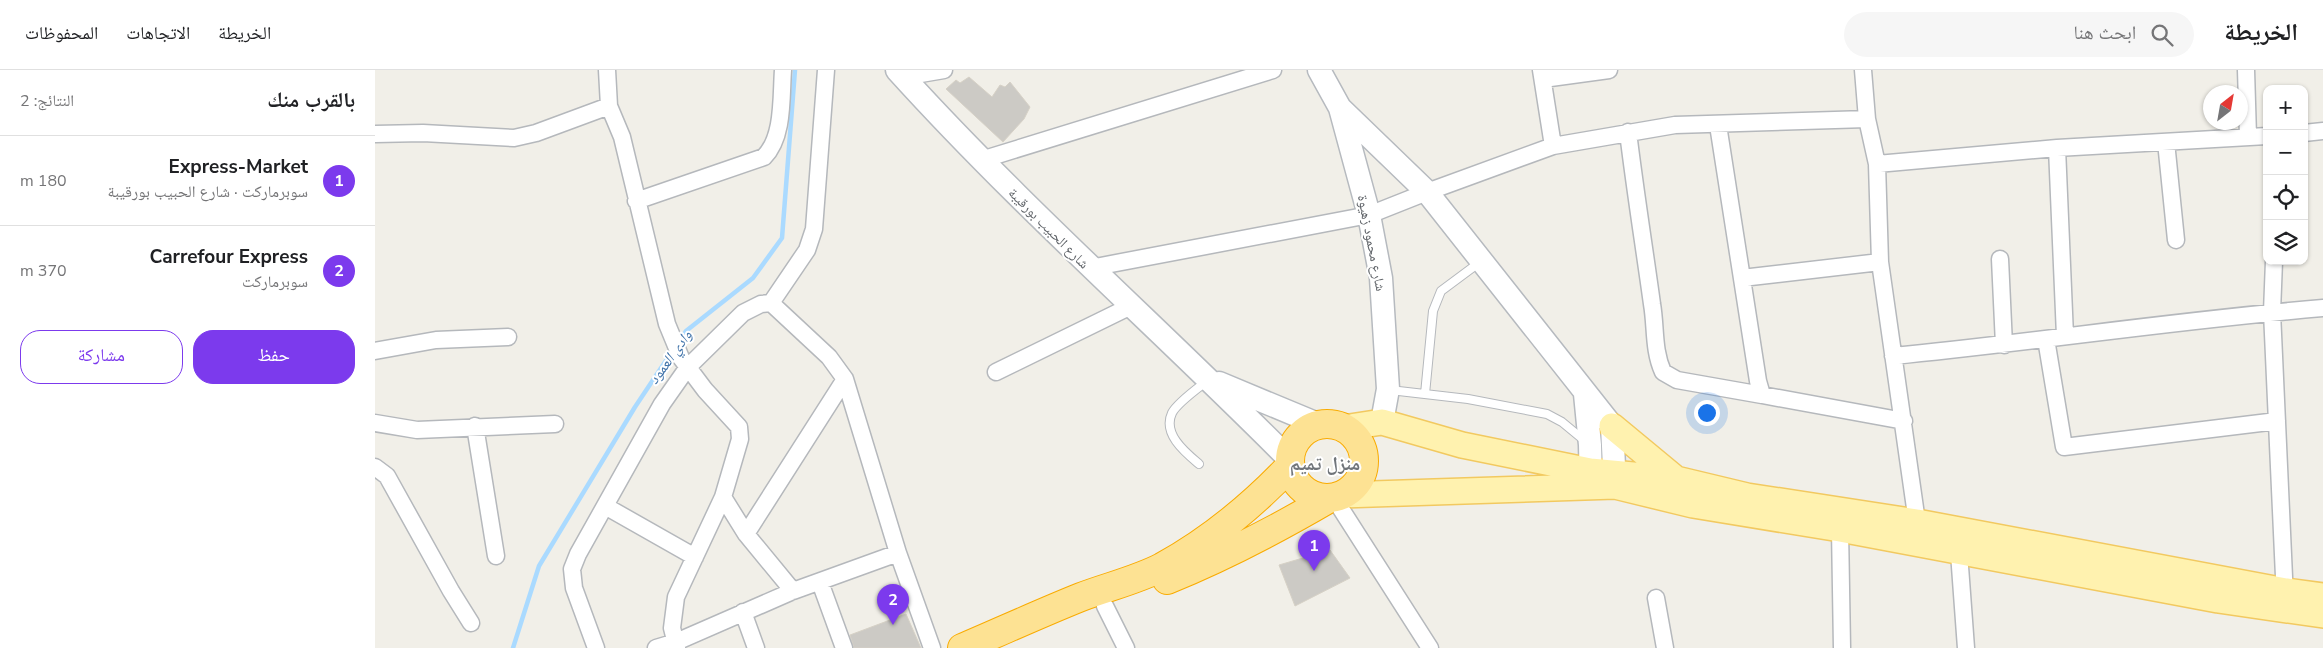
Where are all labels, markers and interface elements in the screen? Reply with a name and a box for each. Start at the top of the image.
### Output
search box [1844,12,2194,57]
text: الخريطة [2224,16,2298,48]
text: ابحث هنا [2074,20,2136,46]
text: المحفوظات [25,21,98,45]
text: الاتجاهات [126,21,190,45]
text: الخريطة [218,21,271,45]
icon: search [2148,21,2176,49]
north arrow [2203,85,2248,130]
map controls [2263,85,2308,265]
button: + [2263,85,2308,130]
text: بالقرب منك [267,86,355,114]
text: النتائج: 2 [20,90,74,112]
button: − [2263,130,2308,175]
text: Express-Market [169,154,308,180]
text: 180 m [20,170,67,192]
text: 1 [334,170,344,192]
button: locate [2263,175,2308,220]
text: سوبرماركت · شارع الحبيب بورقيبة [108,181,308,203]
street label: شارع الحبيب بورقيبة [1004,184,1093,273]
street label: شارع محمود زهيوة [1353,193,1390,293]
button: layers [2263,220,2308,265]
text: Carrefour Express [150,244,308,270]
text: 370 m [20,260,67,282]
text: 2 [334,260,344,282]
text: سوبرماركت [242,271,308,293]
water label: وادي العمود [644,326,698,389]
button: مشاركة [20,330,183,384]
button: حفظ [193,330,355,384]
your location [1694,400,1720,426]
district label: منزل تميم [1290,451,1360,477]
pin: 1 [1298,530,1330,571]
pin: 2 [877,584,909,625]

